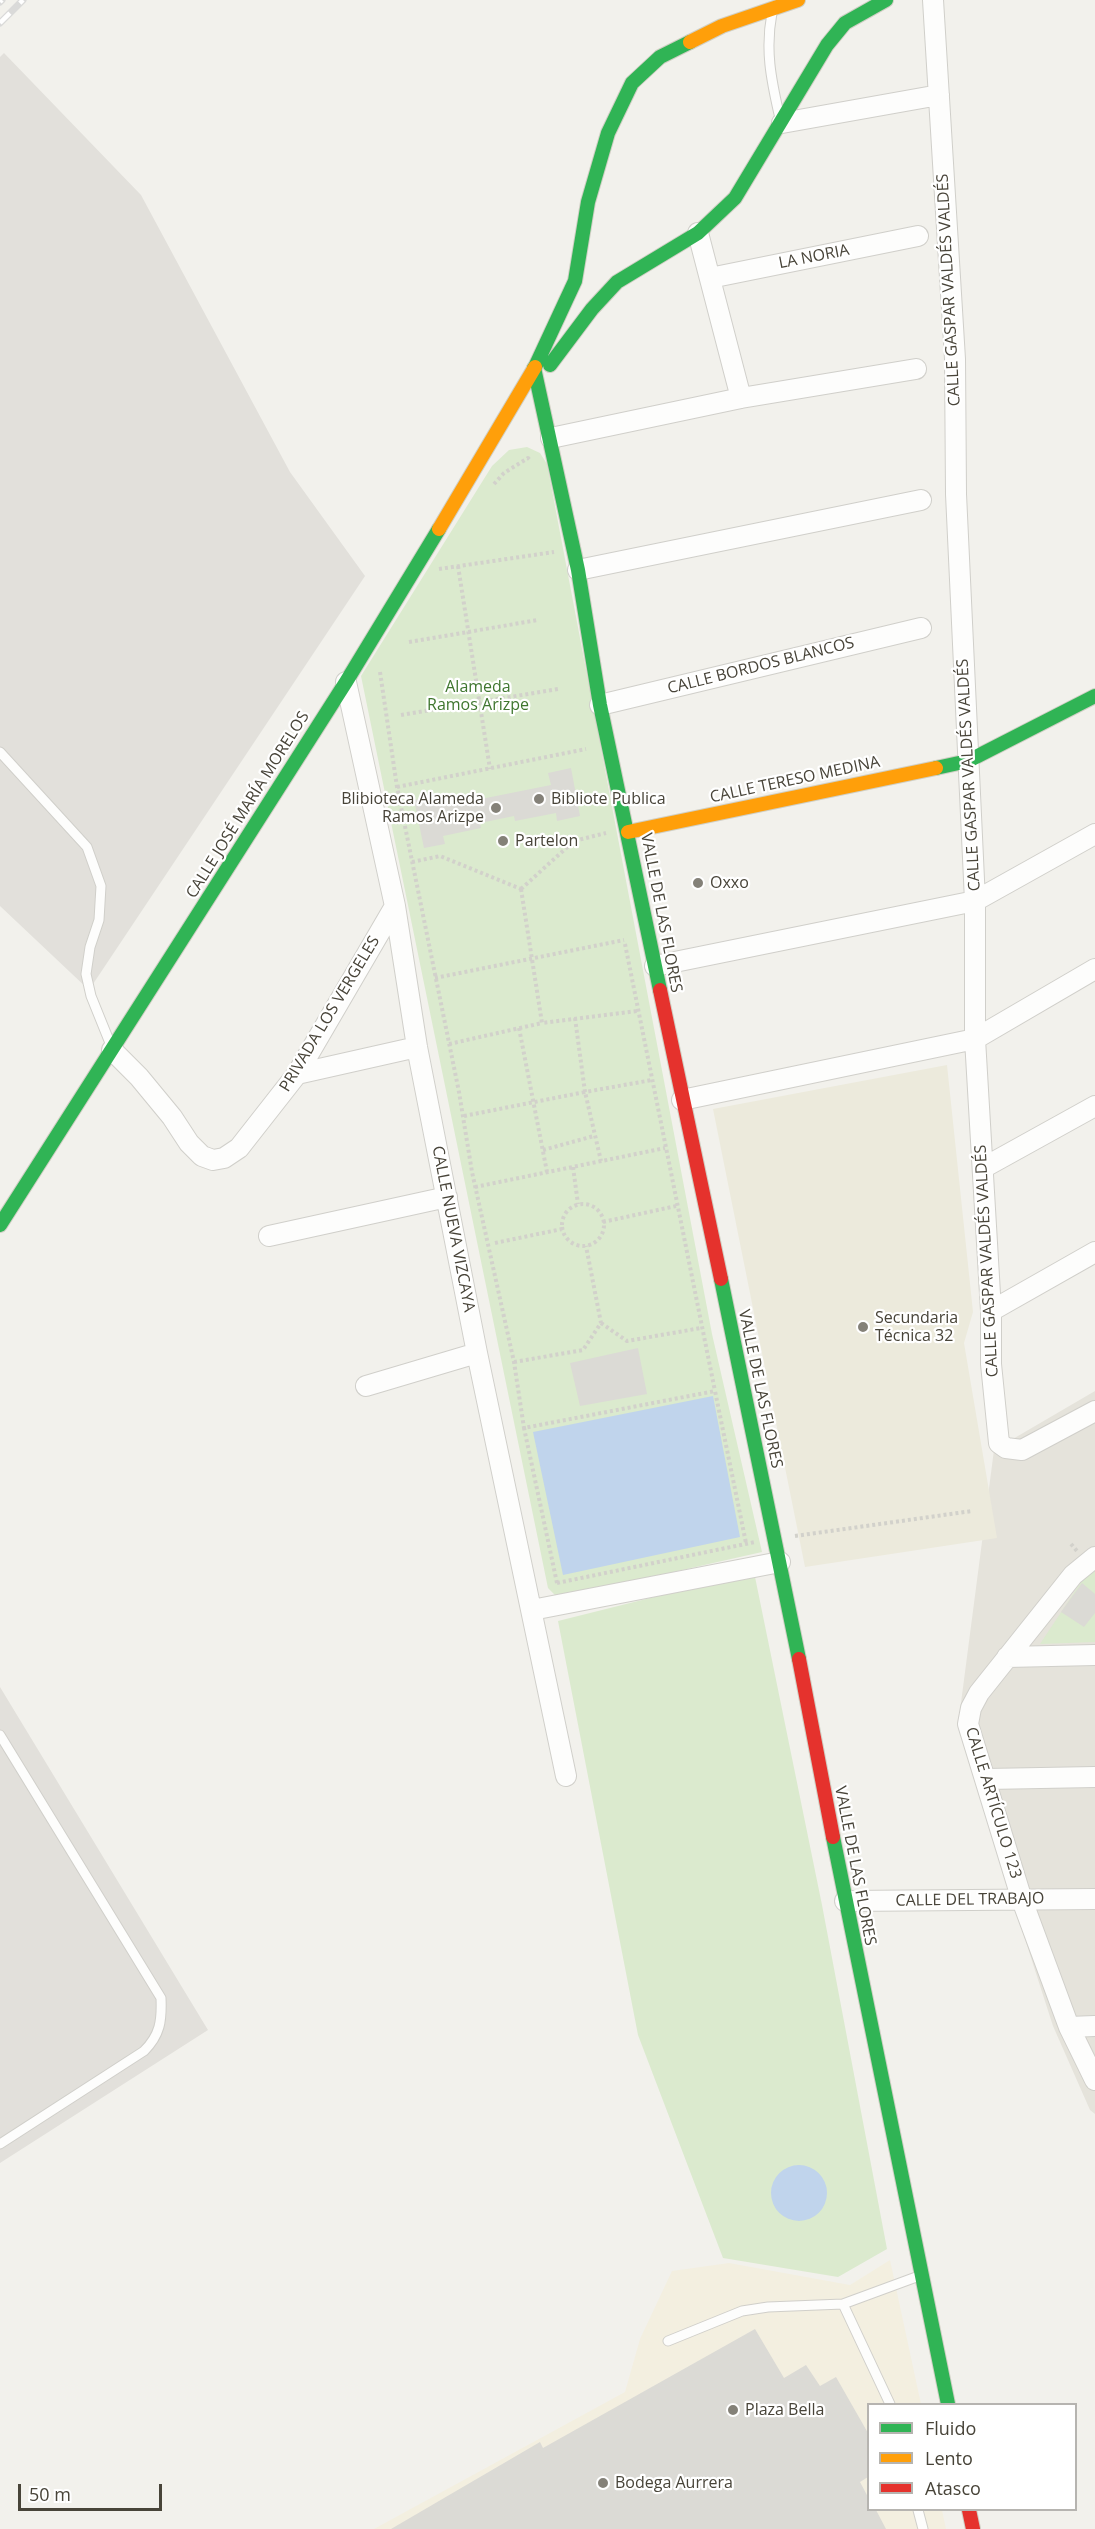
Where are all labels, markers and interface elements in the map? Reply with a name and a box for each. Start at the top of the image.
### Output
street label: CALLE GASPAR VALDÉS VALDÉS [933,173,965,407]
street label: LA NORIA [777,241,851,273]
street label: CALLE BORDOS BLANCOS [666,633,856,699]
street label: CALLE GASPAR VALDÉS VALDÉS [953,658,985,892]
park label: Alameda Ramos Arizpe [427,677,529,715]
street label: CALLE JOSÉ MARÍA MORELOS [182,708,314,902]
street label: CALLE TERESO MEDINA [708,753,882,807]
place label: Blibioteca Alameda Ramos Arizpe [341,789,484,827]
place label: Bibliote Publica [551,789,666,809]
marker: Bibliote Publica [532,792,546,806]
marker: Blibioteca Alameda Ramos Arizpe [489,801,503,815]
place label: Partelon [515,831,578,851]
street label: VALLE DE LAS FLORES [636,832,686,994]
marker: Partelon [496,834,510,848]
place label: Oxxo [710,873,749,893]
marker: Oxxo [691,876,705,890]
street label: PRIVADA LOS VERGELES [276,933,384,1095]
street label: CALLE NUEVA VIZCAYA [427,1144,479,1314]
street label: CALLE GASPAR VALDÉS VALDÉS [971,1144,1003,1378]
street label: VALLE DE LAS FLORES [734,1308,786,1470]
place label: Secundaria Técnica 32 [875,1308,958,1346]
marker: Secundaria Técnica 32 [856,1320,870,1334]
street label: CALLE ARTÍCULO 123 [961,1725,1025,1881]
street label: VALLE DE LAS FLORES [830,1785,880,1947]
street label: CALLE DEL TRABAJO [895,1889,1045,1911]
place label: Plaza Bella [745,2400,824,2420]
marker: Plaza Bella [726,2403,740,2417]
legend [867,2403,1077,2511]
text: Fluido [925,2416,976,2440]
text: Lento [925,2446,973,2470]
scale bar [21,2472,165,2510]
place label: Bodega Aurrera [615,2473,733,2493]
marker: Bodega Aurrera [596,2476,610,2490]
text: Atasco [925,2476,981,2500]
text: 50 m [29,2482,71,2506]

